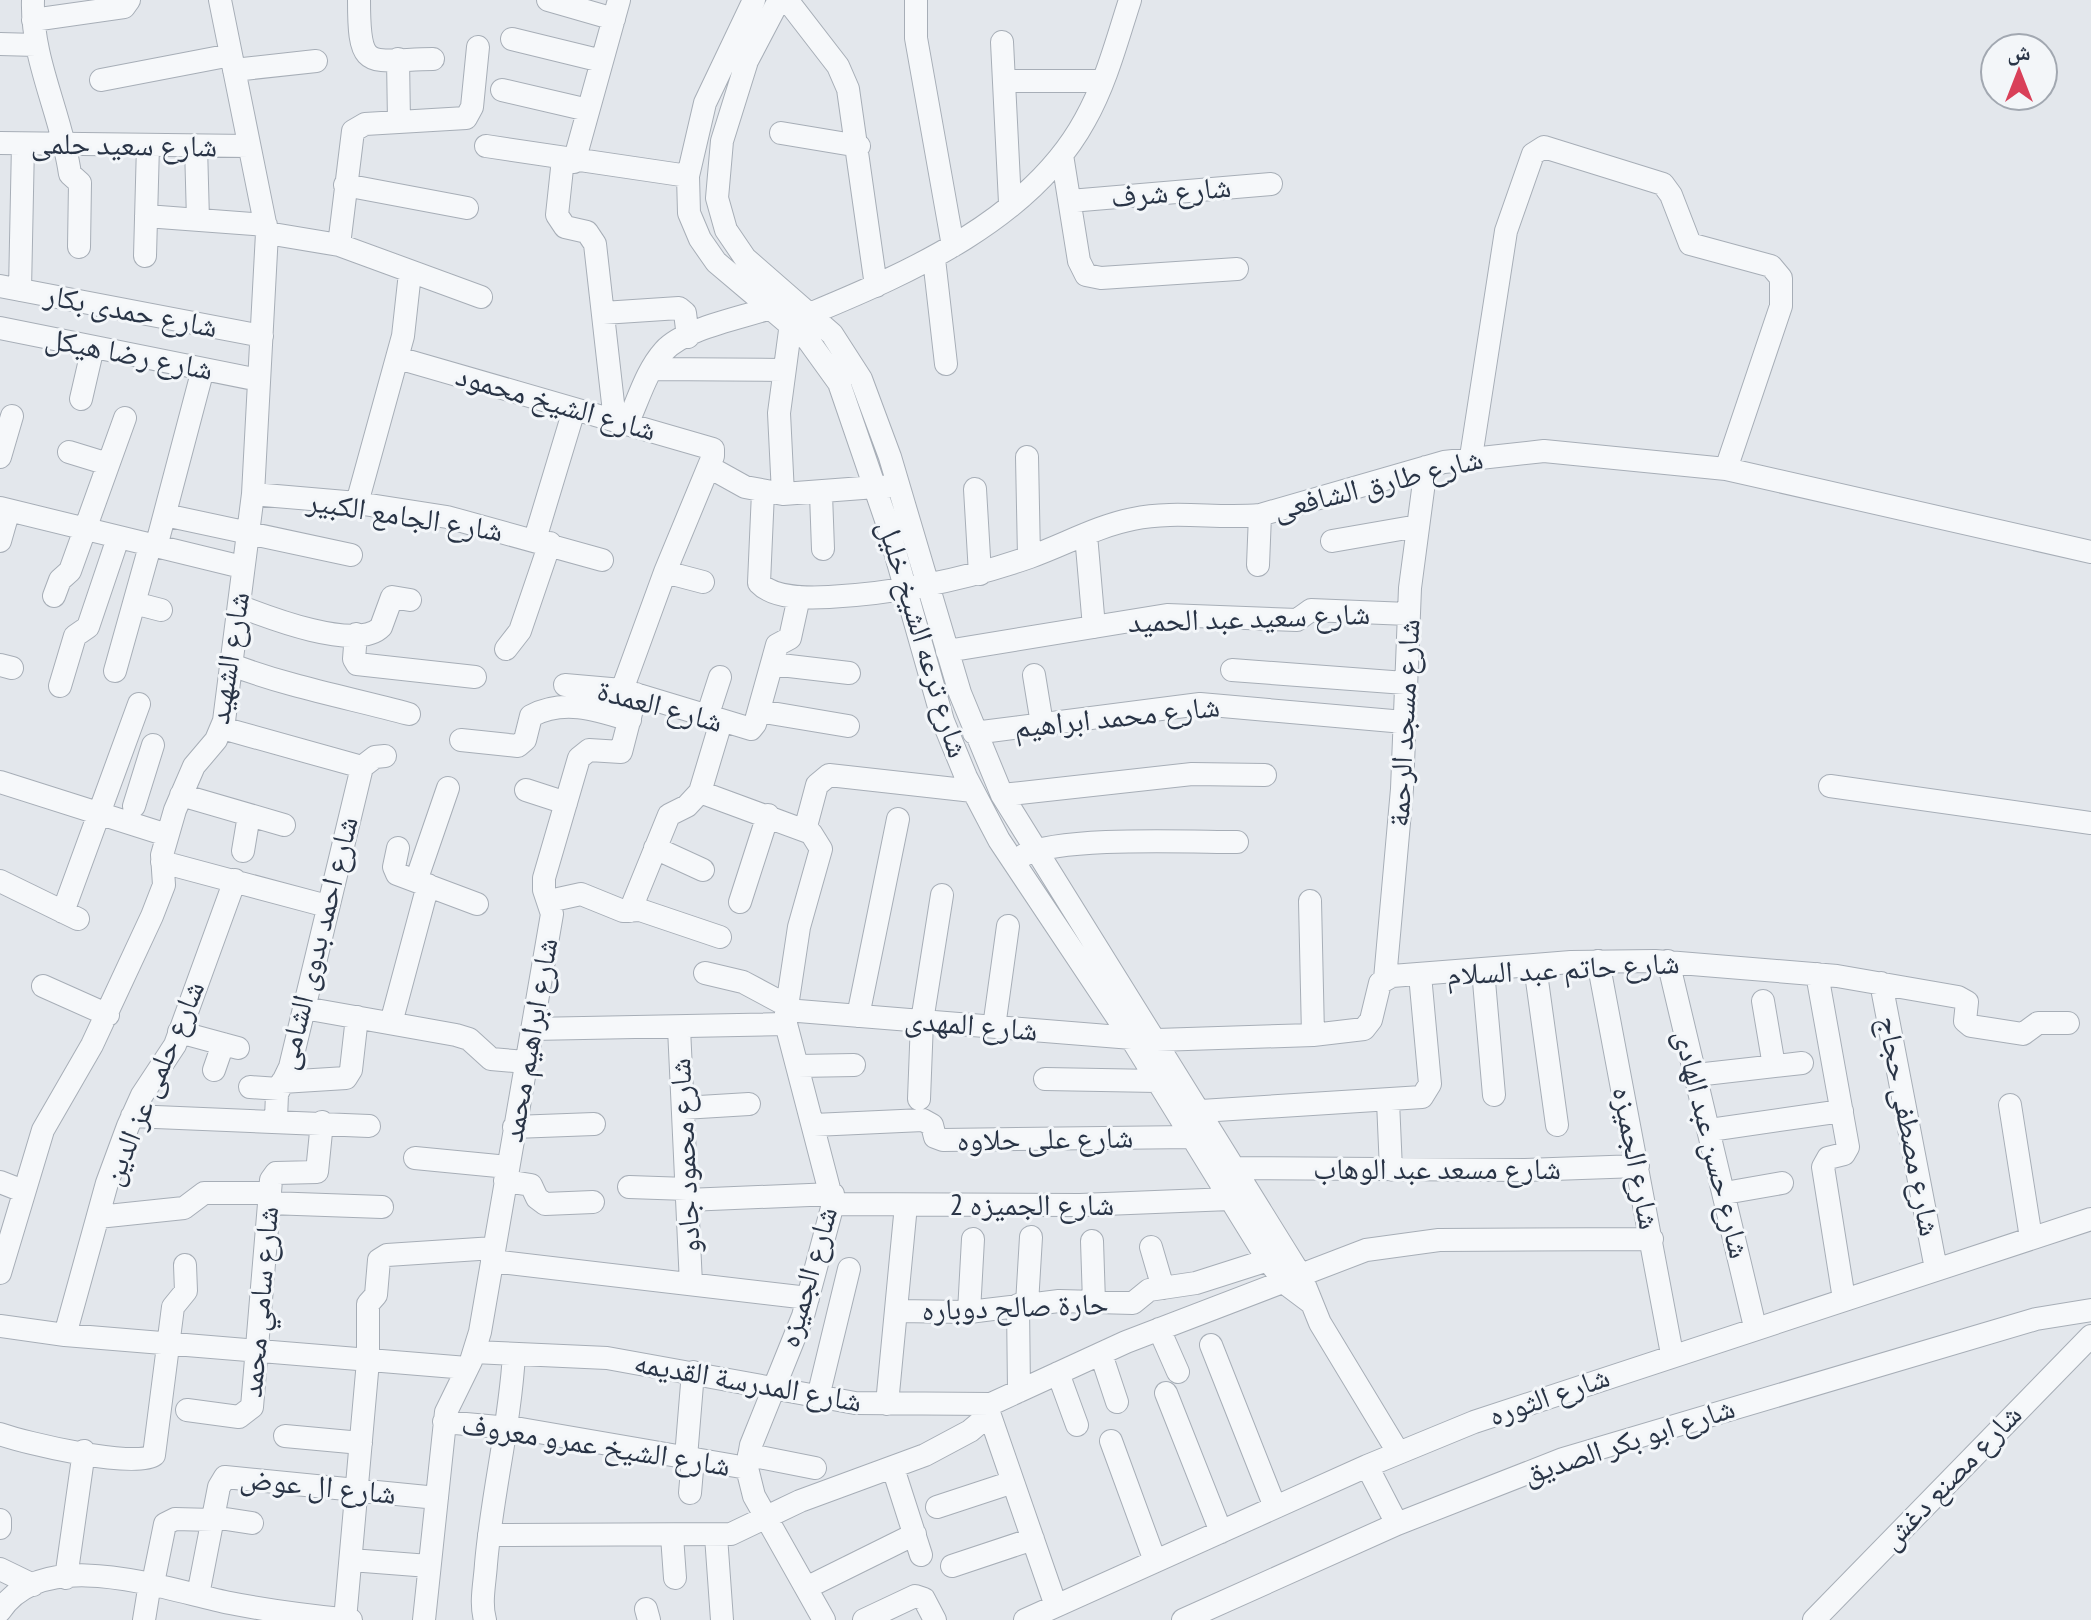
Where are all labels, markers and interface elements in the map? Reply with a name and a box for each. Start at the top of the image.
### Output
north arrow [1979,32,2059,112]
text: ش [2007,38,2031,66]
street label: شارع سعيد حلمى [30,122,218,166]
street label: شارع شرف [1109,166,1233,216]
street label: شارع حمدى بكار [40,273,221,346]
street label: شارع رضا هيكل [42,317,216,389]
street label: شارع الشيخ محمود [452,354,661,450]
street label: شارع طارق الشافعى [1269,438,1487,528]
street label: شارع الجامع الكبير [303,480,506,550]
street label: شارع ترعه الشيخ خليل [869,515,979,762]
street label: شارع الشهيد [198,589,258,727]
street label: شارع سعيد عبد الحميد [1127,593,1371,641]
street label: شارع مسجد الرحمة [1378,618,1428,828]
street label: شارع العمدة [593,669,727,741]
street label: شارع محمد ابراهيم [1012,685,1222,748]
street label: شارع احمد بدوى الشامى [265,812,367,1073]
street label: شارع ابراهيم محمد [491,935,568,1145]
street label: شارع حاتم عبد السلام [1445,942,1681,995]
street label: شارع حلمى عز الدين [91,974,213,1191]
street label: شارع المهدى [903,998,1039,1050]
street label: شارع مصطفى حجاج [1869,1012,1951,1239]
street label: شارع حسن عبد الهادى [1665,1025,1761,1262]
street label: شارع محمود جادو [659,1057,709,1255]
street label: شارع الجميزه [1604,1083,1670,1233]
street label: شارع على حلاوه [956,1116,1134,1160]
street label: شارع مسعد عبد الوهاب [1313,1148,1561,1188]
street label: شارع الجميزه 2 [950,1184,1114,1224]
street label: شارع الجميزه [768,1202,846,1352]
street label: شارع سامي محمد [231,1205,292,1400]
street label: حارة صالح دوباره [921,1283,1109,1329]
street label: شارع المدرسة القديمه [631,1341,865,1421]
street label: شارع الثوره [1483,1356,1615,1434]
street label: شارع ابو بكر الصديق [1518,1387,1740,1493]
street label: شارع مصنع دغش [1871,1395,2030,1558]
street label: شارع الشيخ عمرو معروف [459,1403,733,1485]
street label: شارع ال عوض [238,1457,398,1513]

